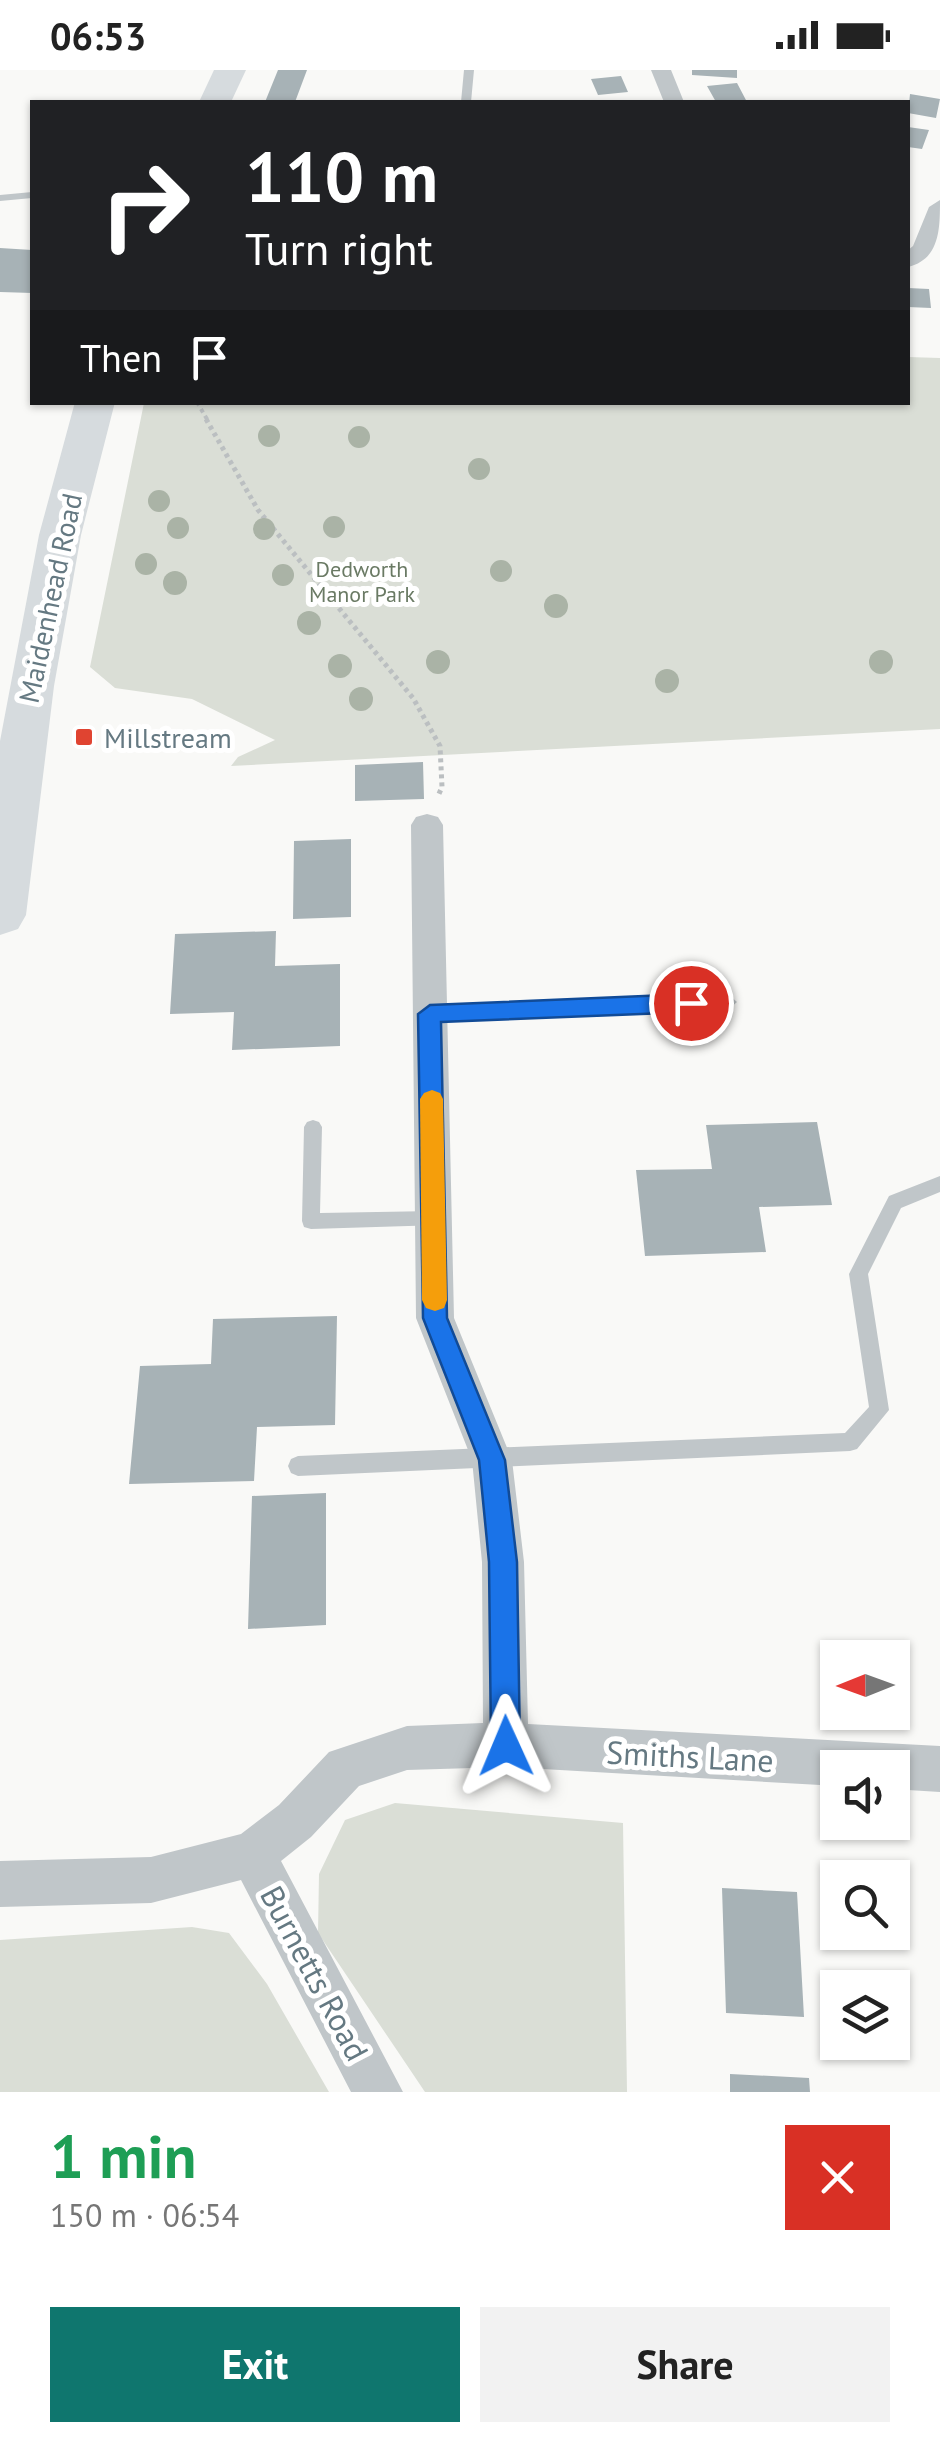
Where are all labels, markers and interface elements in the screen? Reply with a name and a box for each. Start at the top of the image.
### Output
text: 06:53 [50,11,146,60]
text: 110 m [245,131,438,221]
icon: right [80,140,210,270]
text: Turn right [245,219,433,277]
icon: arrive [182,330,237,385]
text: Then [80,333,162,382]
street label: Maidenhead Road [10,490,90,706]
park label: Dedworth Manor Park [309,555,415,608]
place label: Millstream [104,719,232,756]
marker: Millstream [73,726,95,748]
pin [649,961,734,1046]
icon: arrive [664,976,719,1031]
north arrow [820,1640,910,1730]
map controls [820,1640,910,2060]
position arrow [454,1694,558,1798]
street label: Smiths Lane [605,1731,775,1781]
button: sound [820,1750,910,1840]
button: search [820,1860,910,1950]
street label: Burnetts Road [251,1878,379,2068]
button: layers [820,1970,910,2060]
text: 1 min [50,2117,196,2195]
button: close [785,2125,890,2230]
text: 150 m · 06:54 [50,2194,239,2236]
button: Exit [50,2307,460,2422]
button: Share [480,2307,890,2422]

